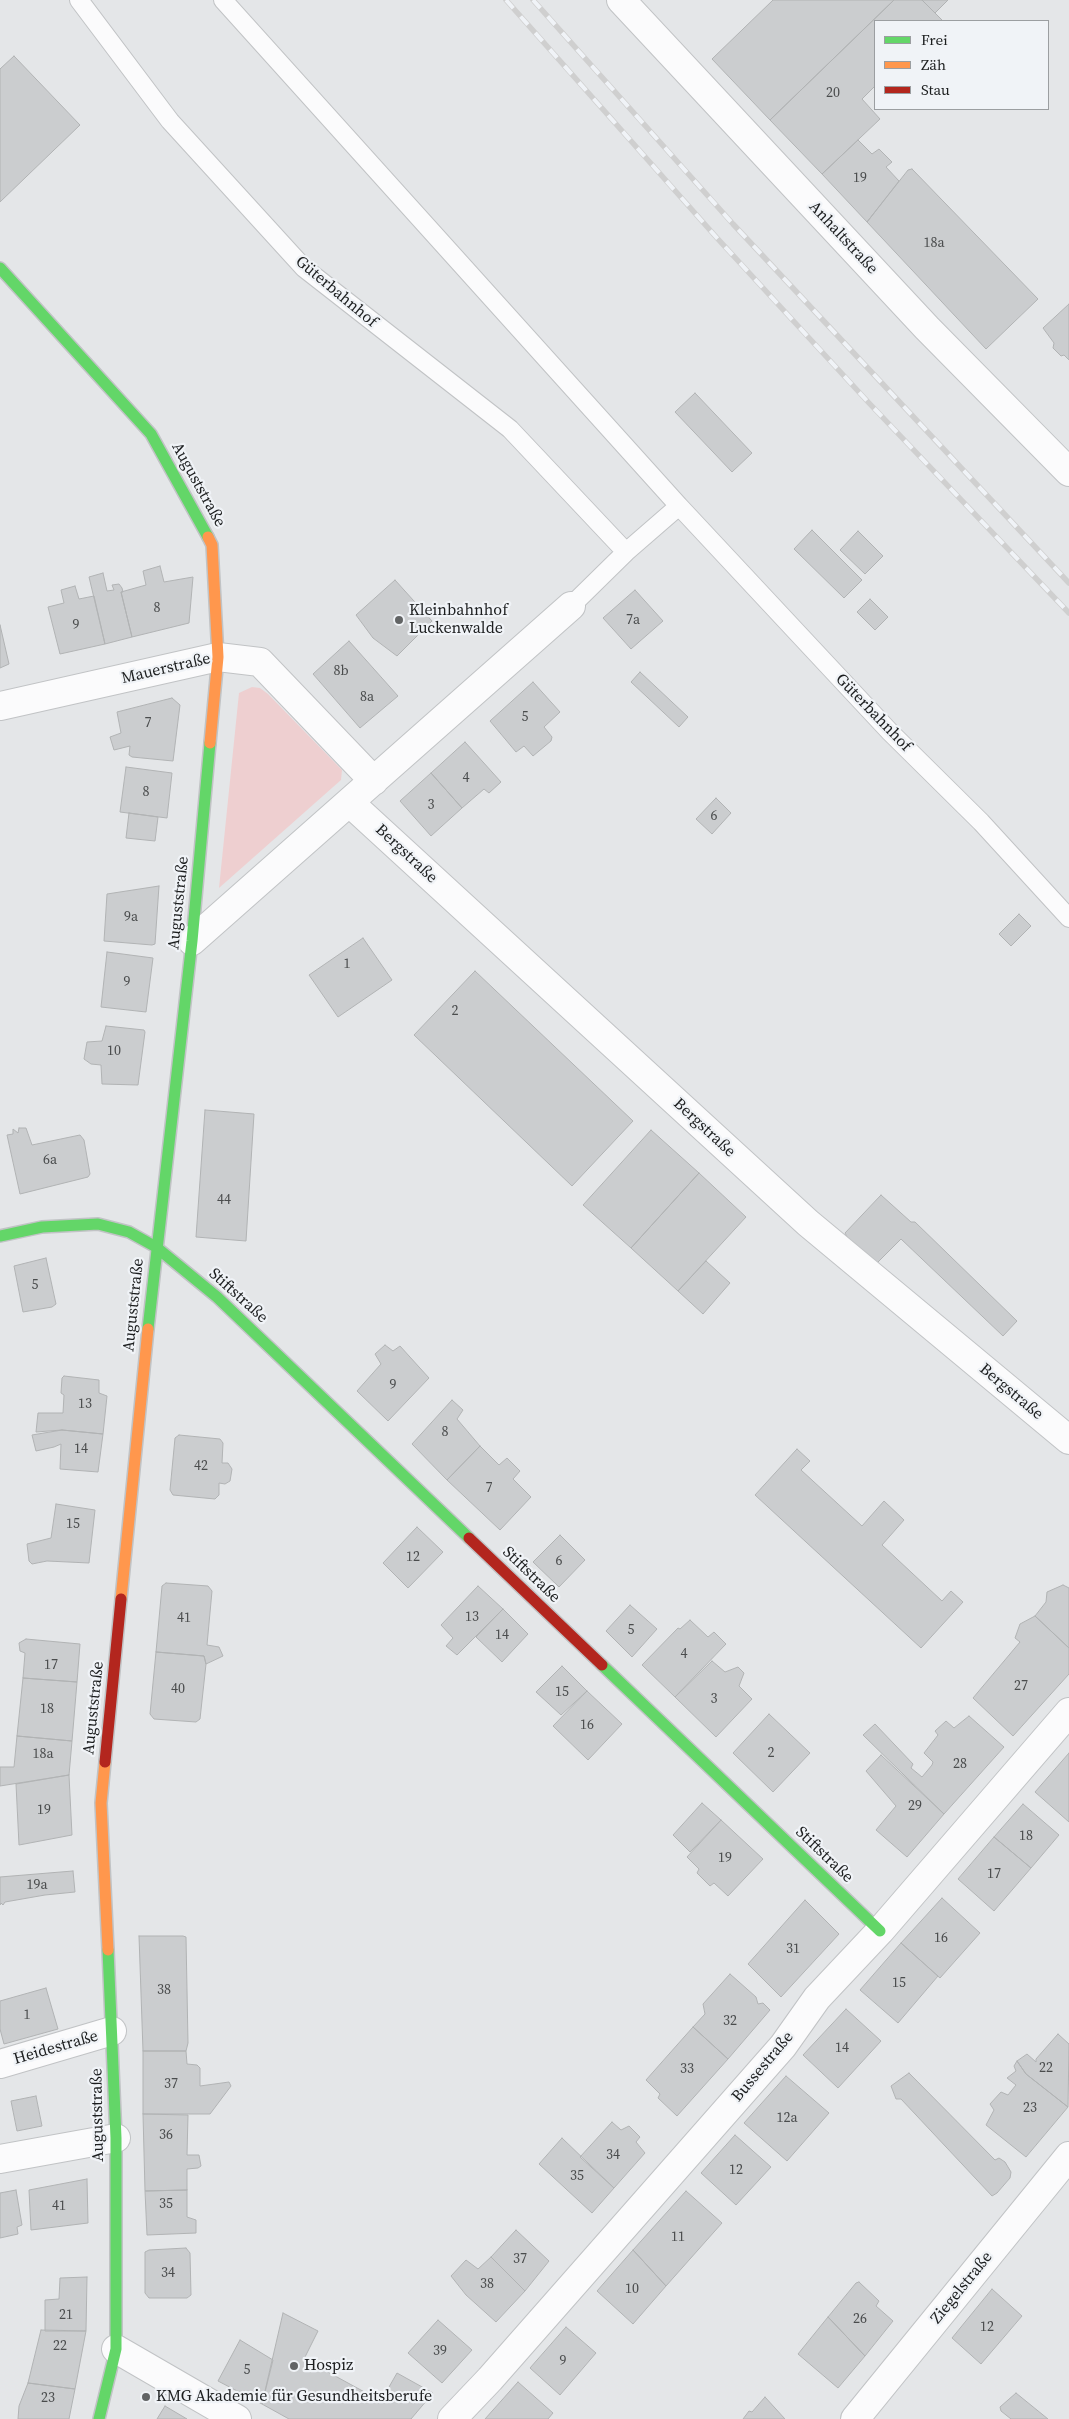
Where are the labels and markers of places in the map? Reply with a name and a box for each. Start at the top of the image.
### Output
place label: Kleinbahnhof Luckenwalde [409,601,508,639]
marker: Kleinbahnhof Luckenwalde [393,614,405,626]
place label: Hospiz [304,2356,353,2376]
marker: Hospiz [288,2360,300,2372]
place label: KMG Akademie für Gesundheitsberufe [156,2387,432,2407]
marker: KMG Akademie für Gesundheitsberufe [140,2391,152,2403]

